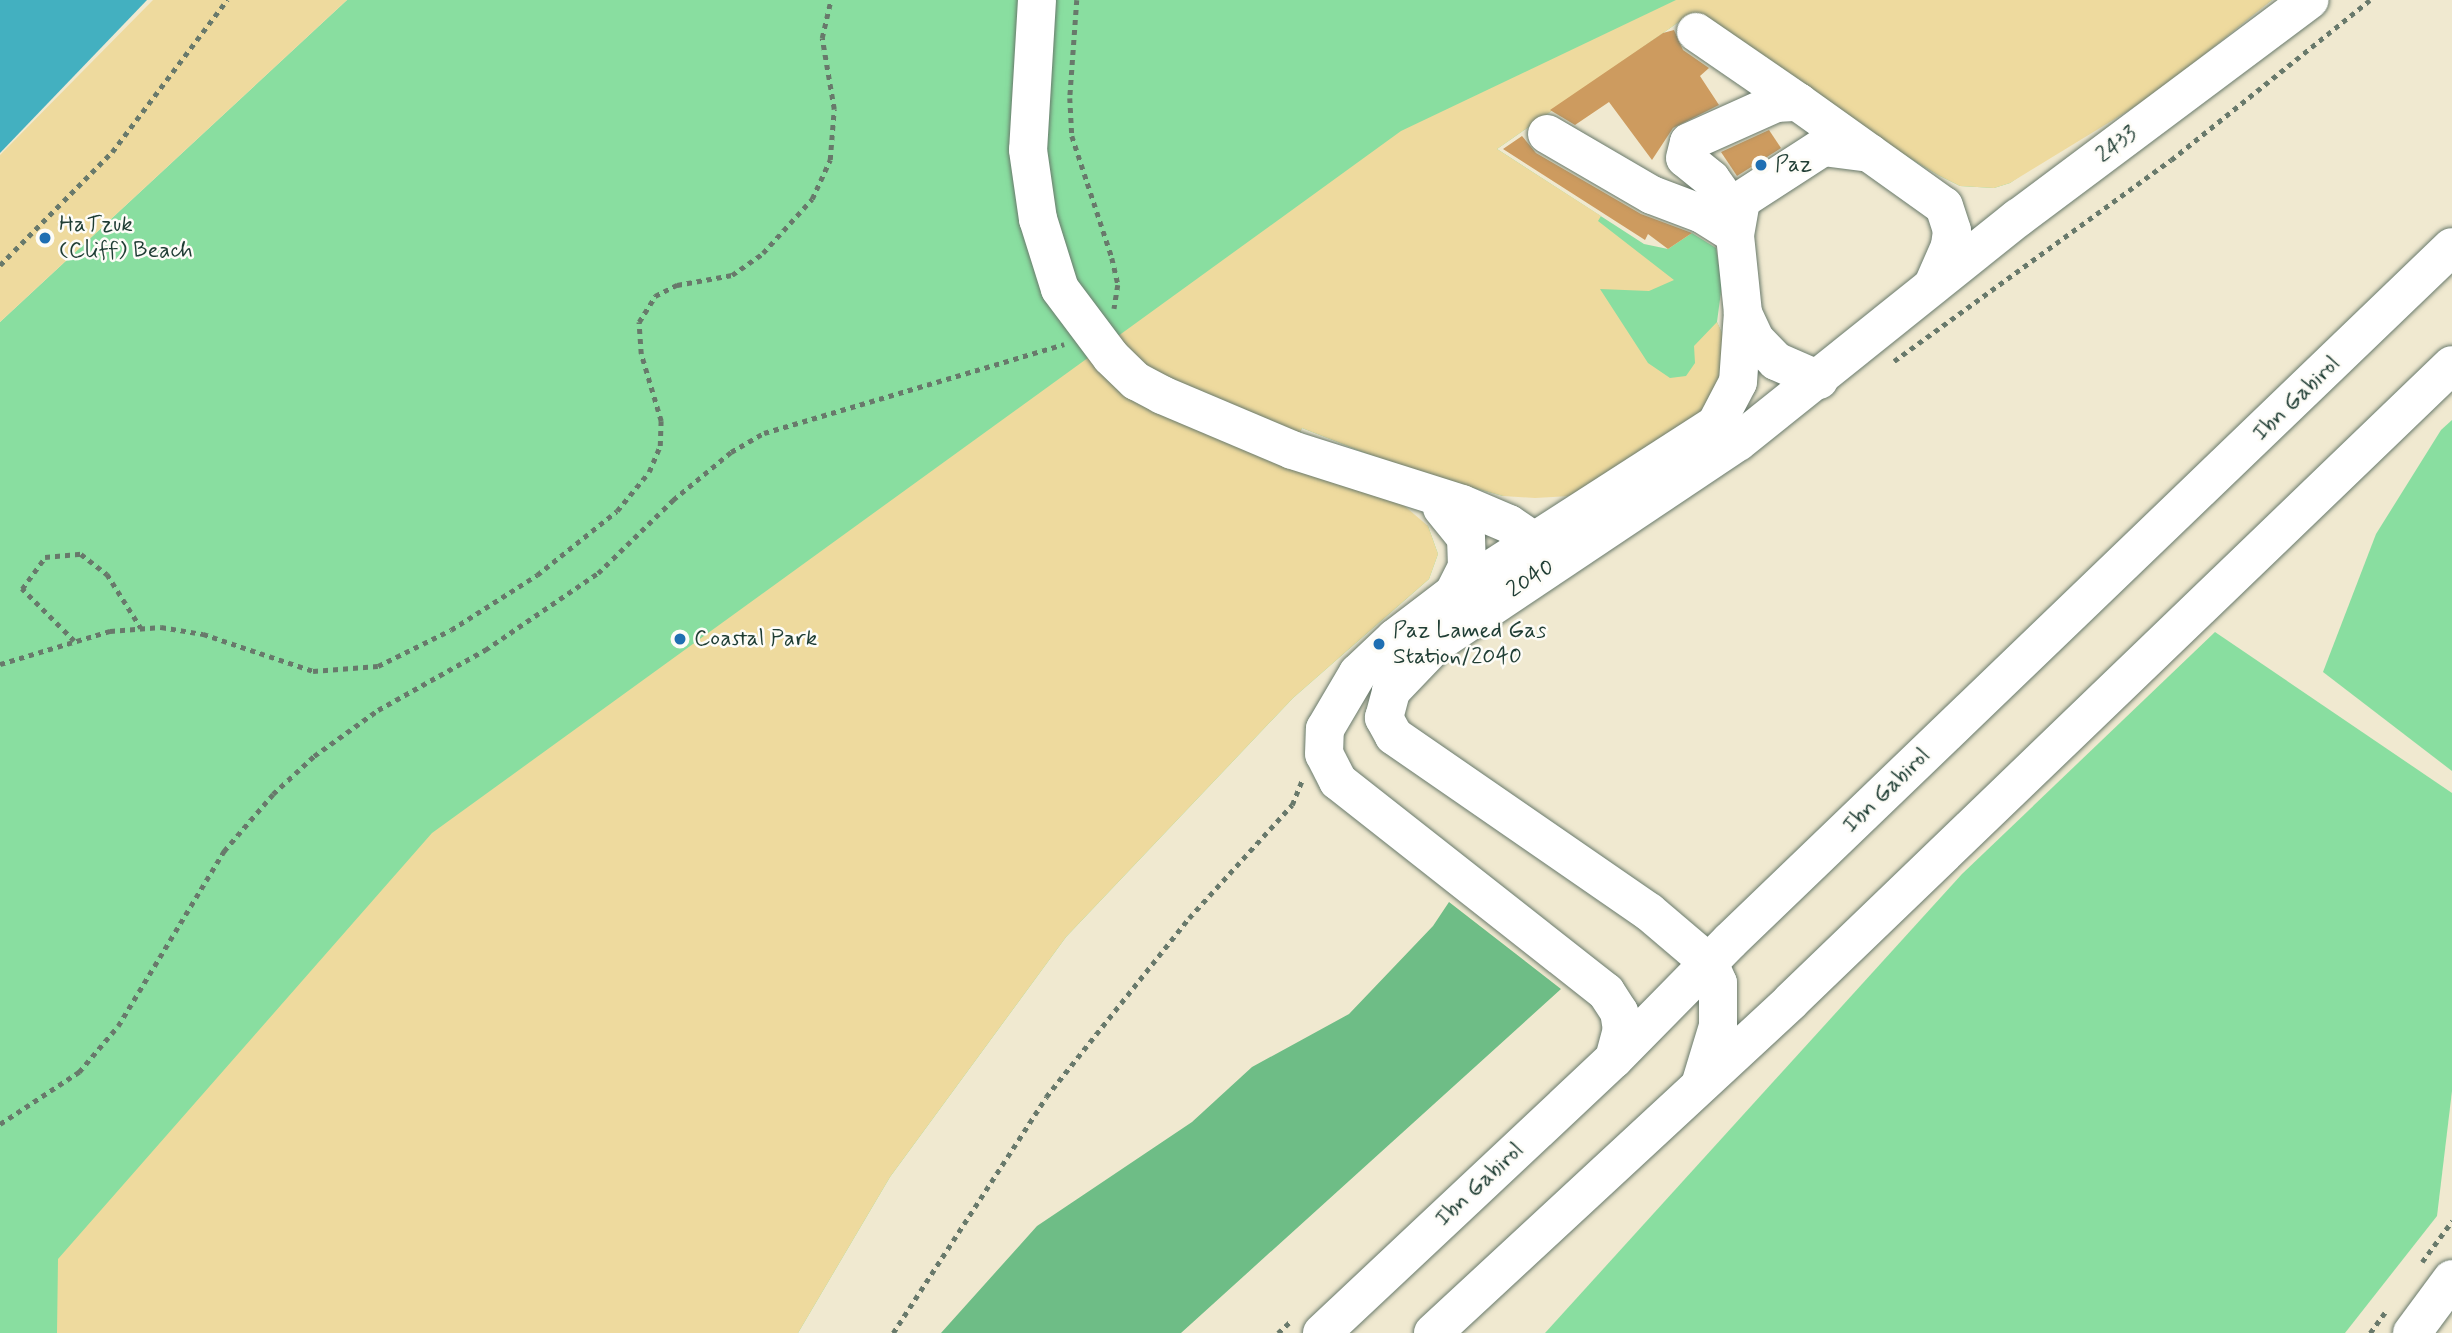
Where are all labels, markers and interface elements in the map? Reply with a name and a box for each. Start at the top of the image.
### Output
street label: 2433 [2091,121,2143,169]
place label: Paz [1775,151,1812,179]
marker: Paz [1753,157,1769,173]
place label: HaTzuk (Cliff) Beach [59,211,193,265]
marker: HaTzuk (Cliff) Beach [37,230,53,246]
street label: Ibn Gabirol [2247,350,2347,448]
street label: 2040 [1502,554,1560,604]
place label: Paz Lamed Gas Station/2040 [1393,617,1549,671]
place label: Coastal Park [694,625,816,653]
marker: Coastal Park [672,631,688,647]
marker: Paz Lamed Gas Station/2040 [1371,636,1387,652]
street label: Ibn Gabirol [1837,742,1937,840]
street label: Ibn Gabirol [1430,1137,1530,1233]

